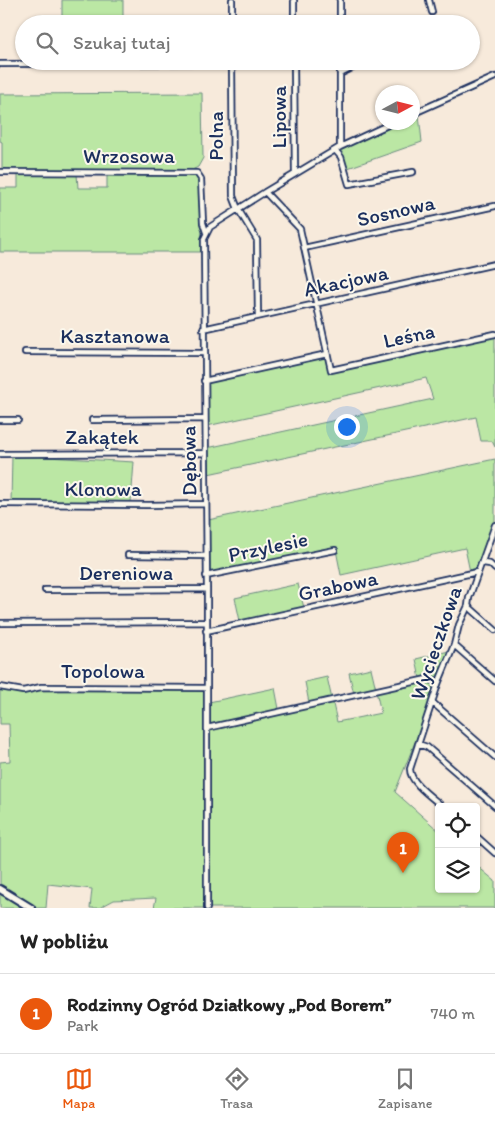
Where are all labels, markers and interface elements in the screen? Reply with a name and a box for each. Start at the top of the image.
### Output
search box [15,15,480,70]
icon: search [33,29,61,57]
text: Szukaj tutaj [73,31,170,54]
street label: Lipowa [266,85,291,148]
north arrow [375,85,420,130]
street label: Polna [203,111,228,161]
street label: Wrzosowa [83,143,175,168]
street label: Sosnowa [355,189,437,232]
street label: Akacjowa [301,259,391,302]
street label: Leśna [381,318,437,353]
street label: Kasztanowa [60,323,170,348]
your location [334,414,360,440]
street label: Zakątek [65,424,139,449]
street label: Dębowa [175,426,202,496]
street label: Klonowa [64,476,142,501]
street label: Przylesie [226,526,310,567]
street label: Dereniowa [79,560,173,585]
street label: Grabowa [296,565,380,606]
street label: Wycieczkowa [404,583,467,703]
street label: Topolowa [61,658,145,683]
map controls [435,803,480,893]
button: locate [435,803,480,848]
pin: 1 [387,832,419,873]
button: layers [435,848,480,893]
text: W pobliżu [20,928,108,953]
text: Rodzinny Ogród Działkowy „Pod Borem” [67,993,391,1016]
text: 1 [32,1004,40,1023]
text: 740 m [431,1004,475,1023]
text: Park [67,1016,98,1035]
tab: Mapa [63,1065,95,1112]
tab: Trasa [220,1065,253,1112]
tab: Zapisane [378,1065,432,1112]

